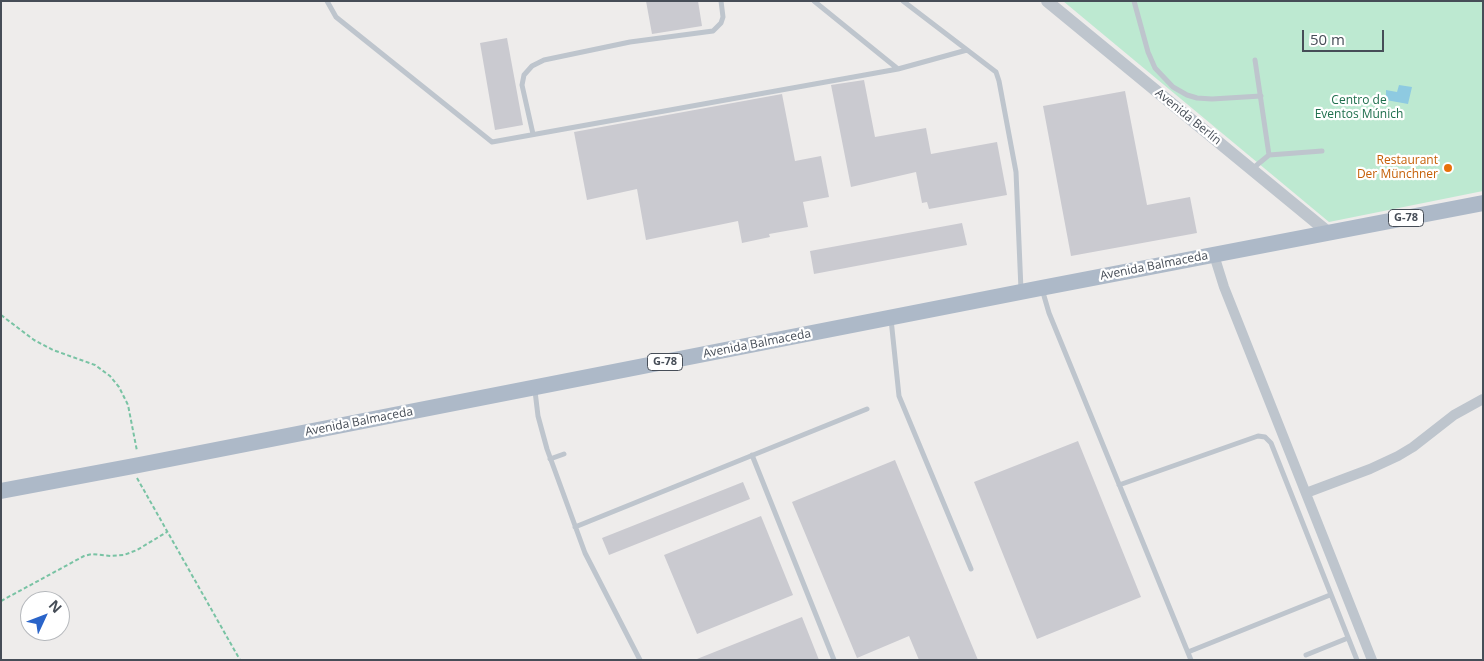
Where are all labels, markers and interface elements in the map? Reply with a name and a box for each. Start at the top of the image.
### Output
scale bar [1304,20,1386,52]
text: 50 m [1310,29,1345,49]
street label: Avenida Berlín [1152,86,1224,148]
park label: Centro de Eventos Múnich [1315,94,1403,122]
place label: Restaurant Der Münchner [1357,154,1438,182]
marker: Restaurant Der Münchner [1442,162,1454,174]
road number: G-78 [1388,210,1424,227]
street label: Avenida Balmaceda [1099,248,1209,284]
street label: Avenida Balmaceda [702,326,812,362]
road number: G-78 [648,354,682,371]
street label: Avenida Balmaceda [304,404,414,440]
north arrow [20,591,70,641]
text: N [45,595,66,617]

